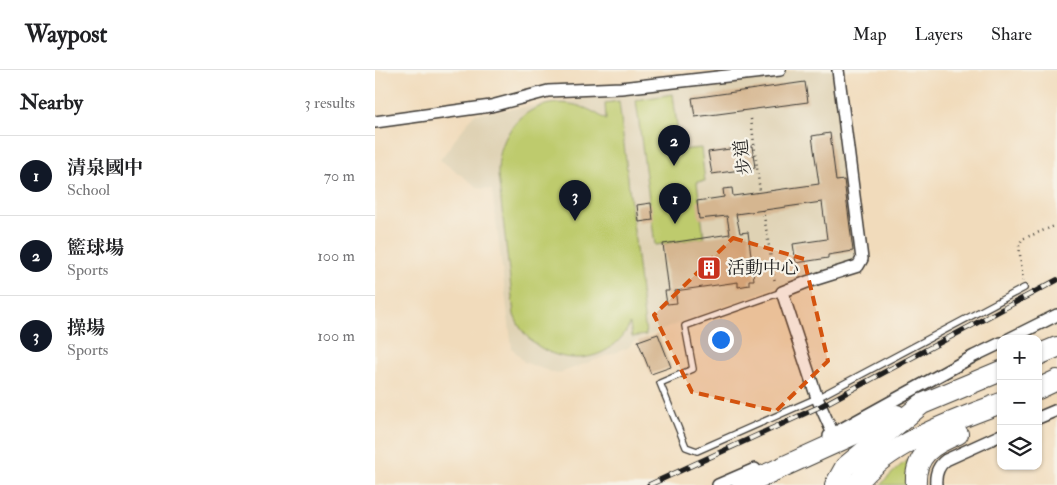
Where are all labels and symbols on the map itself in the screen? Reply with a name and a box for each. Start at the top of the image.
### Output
pin: 2 [658,125,690,166]
street label: 步道 [729,138,757,176]
pin: 3 [559,180,591,221]
pin: 1 [659,183,691,224]
building icon: 活動中心 [696,255,722,281]
place label: 活動中心 [727,257,799,280]
your location [708,327,734,353]

